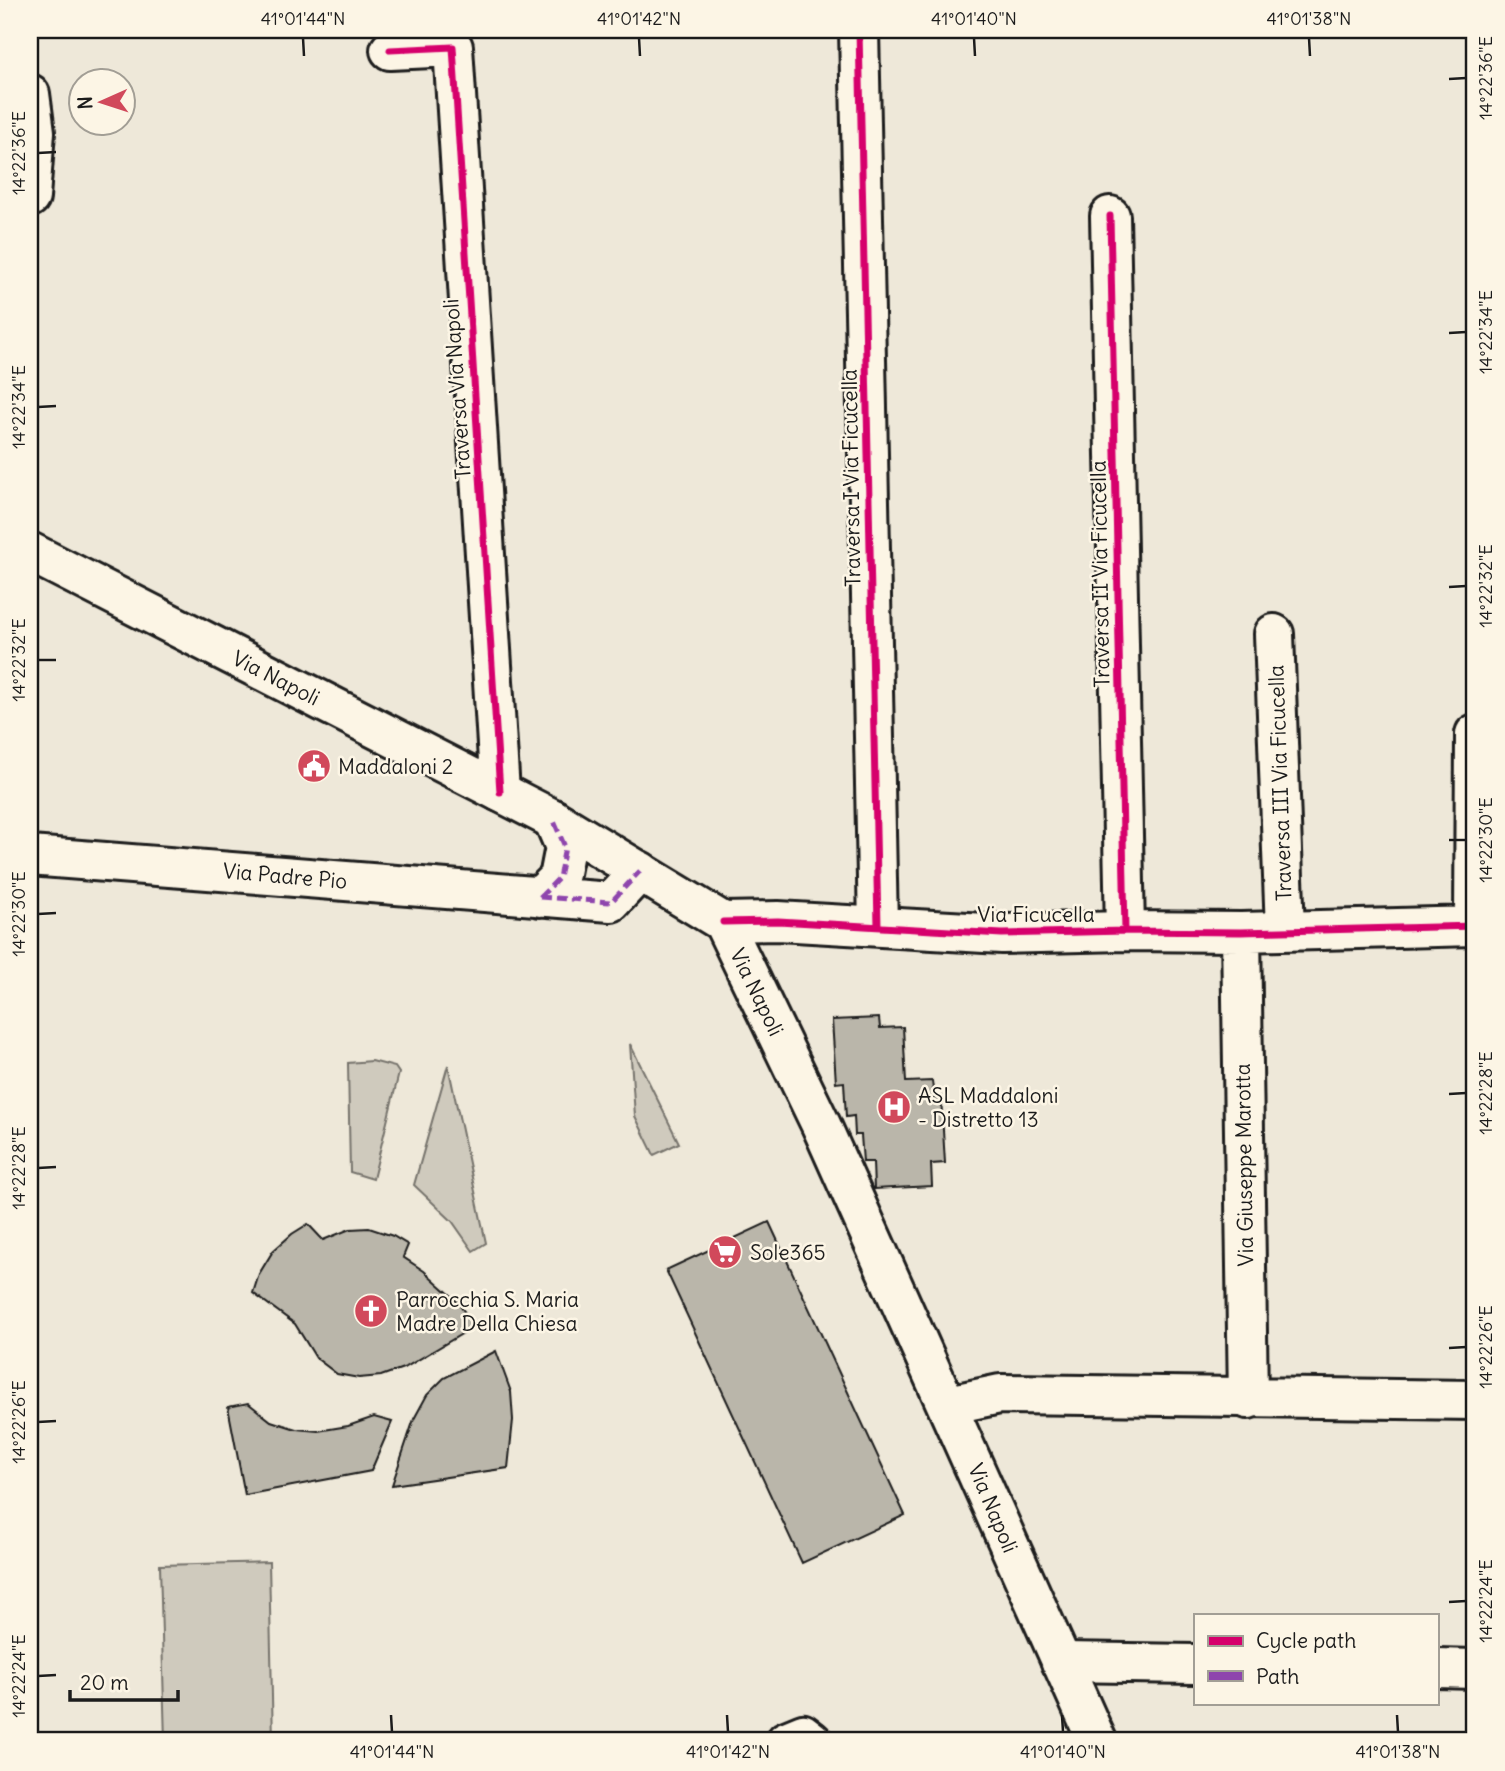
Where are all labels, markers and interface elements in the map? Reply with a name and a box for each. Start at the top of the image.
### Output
text: 41°01'44"N [261,7,345,30]
text: 41°01'42"N [597,7,681,30]
text: 41°01'40"N [931,7,1017,30]
text: 41°01'38"N [1267,7,1351,30]
text: 14°22'36"E [1474,36,1497,120]
north arrow [66,66,136,136]
text: N [73,96,97,110]
text: 14°22'36"E [7,111,30,195]
text: 14°22'34"E [1474,290,1497,374]
street label: Traversa Via Napoli [437,298,477,480]
text: 14°22'34"E [7,365,30,449]
street label: Traversa I Via Ficucella [836,369,866,587]
street label: Traversa II Via Ficucella [1085,460,1115,688]
text: 14°22'32"E [1474,544,1497,628]
text: 14°22'32"E [7,618,30,702]
street label: Via Napoli [228,645,324,711]
street label: Traversa III Via Ficucella [1262,664,1298,902]
public building icon: Maddaloni 2 [295,747,333,785]
place label: Maddaloni 2 [338,753,453,780]
text: 14°22'30"E [1474,797,1497,883]
street label: Via Padre Pio [222,857,348,895]
text: 14°22'30"E [7,871,30,957]
street label: Via Ficucella [977,901,1095,928]
street label: Via Napoli [724,944,790,1040]
text: 14°22'28"E [1474,1051,1497,1135]
street label: Via Giuseppe Marotta [1229,1063,1259,1267]
place label: ASL Maddaloni - Distretto 13 [918,1082,1058,1133]
hospital icon: ASL Maddaloni - Distretto 13 [875,1088,913,1126]
text: 14°22'28"E [7,1126,30,1210]
supermarket icon: Sole365 [706,1233,744,1271]
place label: Sole365 [750,1239,826,1266]
place label: Parrocchia S. Maria Madre Della Chiesa [396,1286,579,1337]
church icon: Parrocchia S. Maria Madre Della Chiesa [352,1292,390,1330]
text: 14°22'26"E [1474,1305,1497,1389]
text: 14°22'26"E [7,1380,30,1464]
street label: Via Napoli [962,1459,1024,1557]
text: 14°22'24"E [1474,1559,1497,1643]
legend [1194,1614,1438,1704]
text: Cycle path [1256,1627,1356,1654]
text: 14°22'24"E [7,1634,30,1718]
scale bar [70,1659,178,1703]
text: Path [1256,1663,1299,1690]
text: 20 m [80,1669,129,1696]
text: 41°01'44"N [350,1740,434,1763]
text: 41°01'42"N [686,1740,770,1763]
text: 41°01'40"N [1020,1740,1106,1763]
text: 41°01'38"N [1356,1740,1440,1763]

